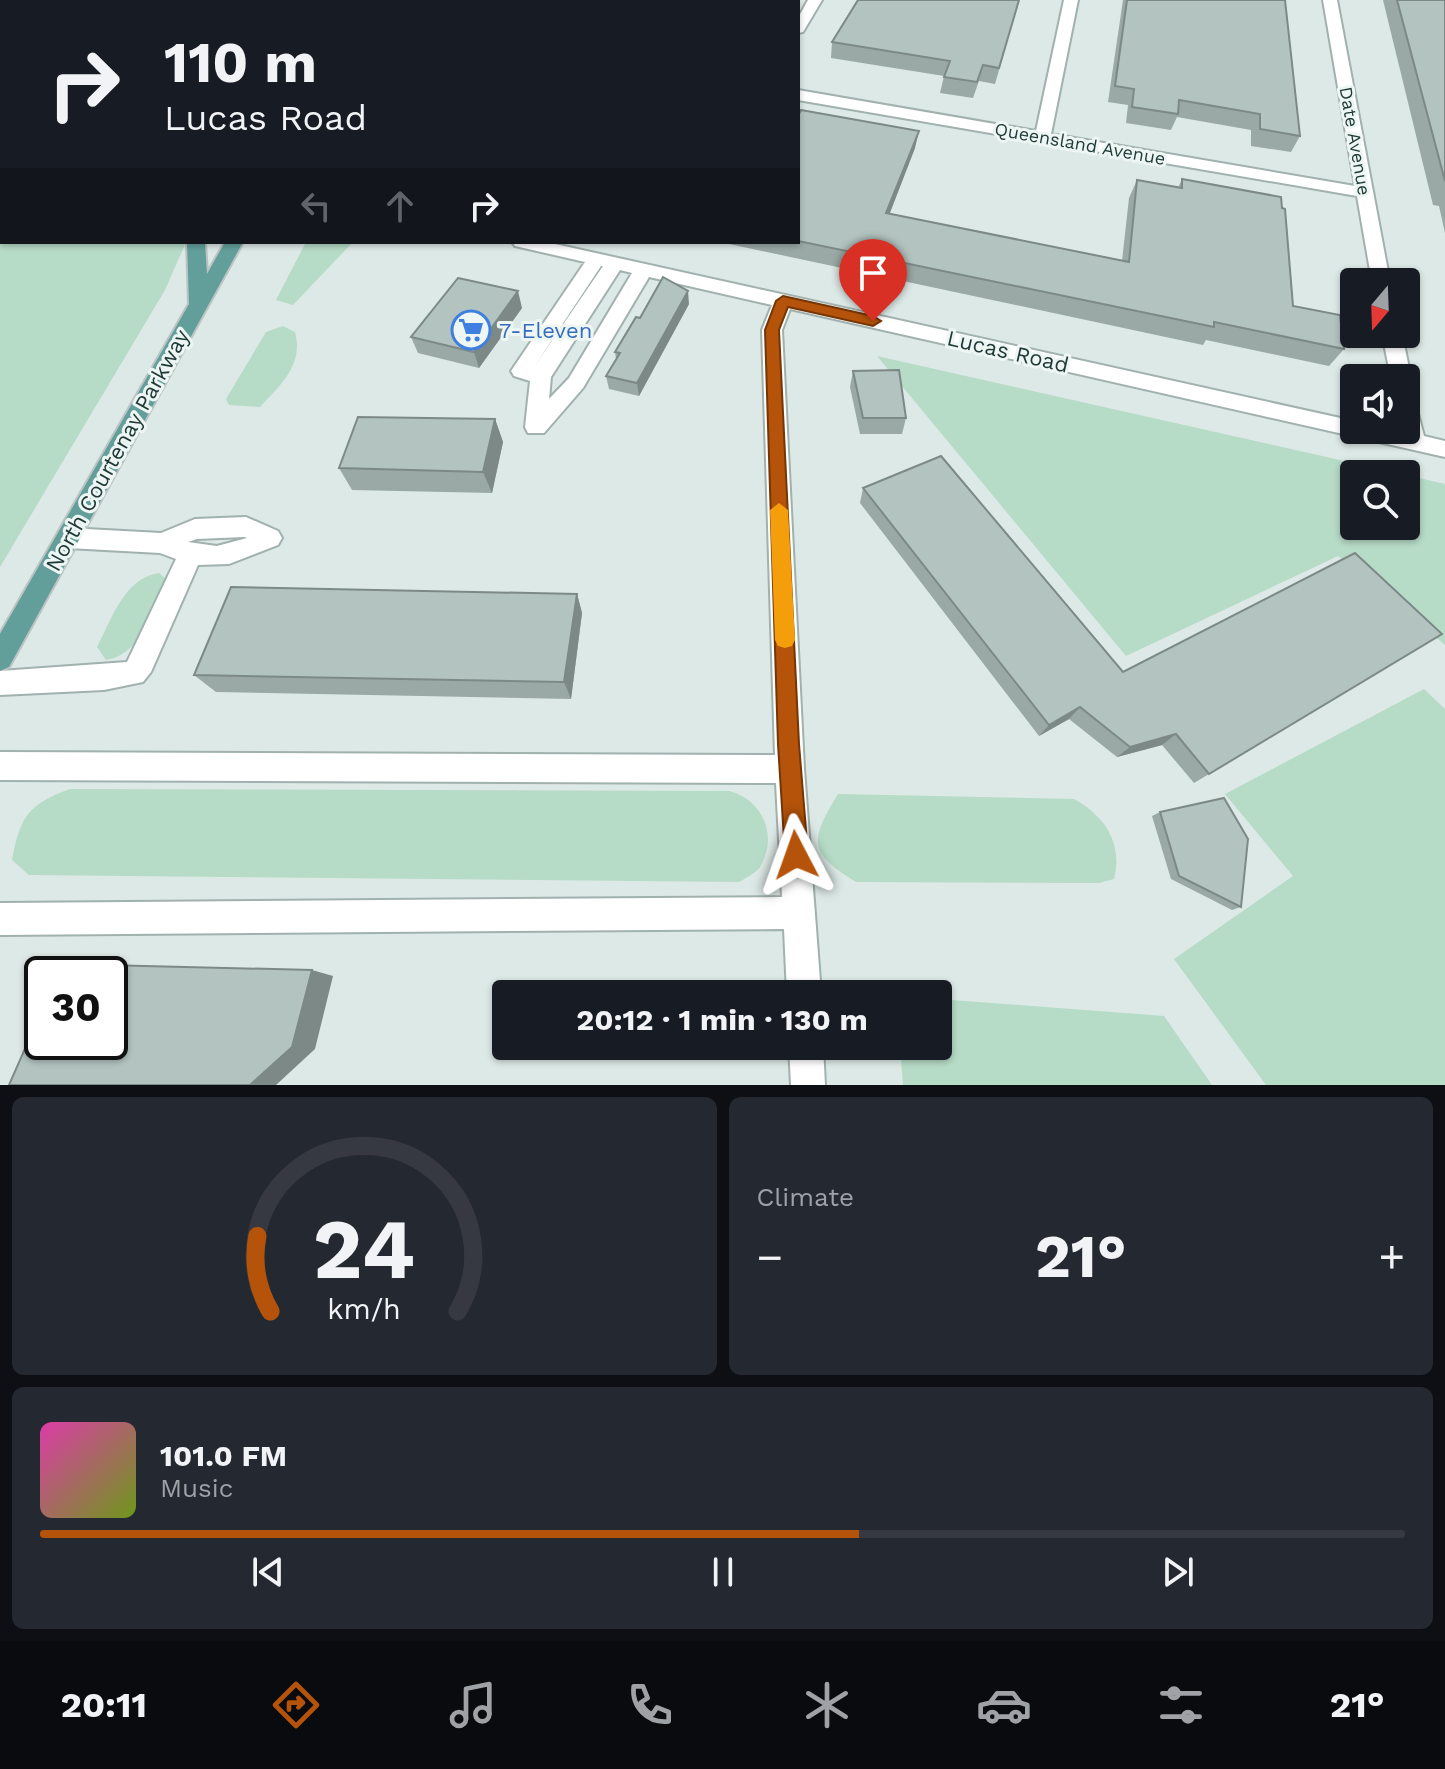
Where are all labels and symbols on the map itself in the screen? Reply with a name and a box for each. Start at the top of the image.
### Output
street label: Date Avenue [1336,85,1375,197]
street label: Queensland Avenue [993,118,1167,169]
pin [839,239,907,321]
north arrow [1340,268,1420,348]
supermarket icon: 7-Eleven [450,309,492,351]
place label: 7-Eleven [499,318,592,343]
street label: North Courtenay Parkway [40,325,195,575]
street label: Lucas Road [945,325,1071,378]
position arrow [754,813,838,897]
speed limit sign: 30 [24,956,128,1060]

